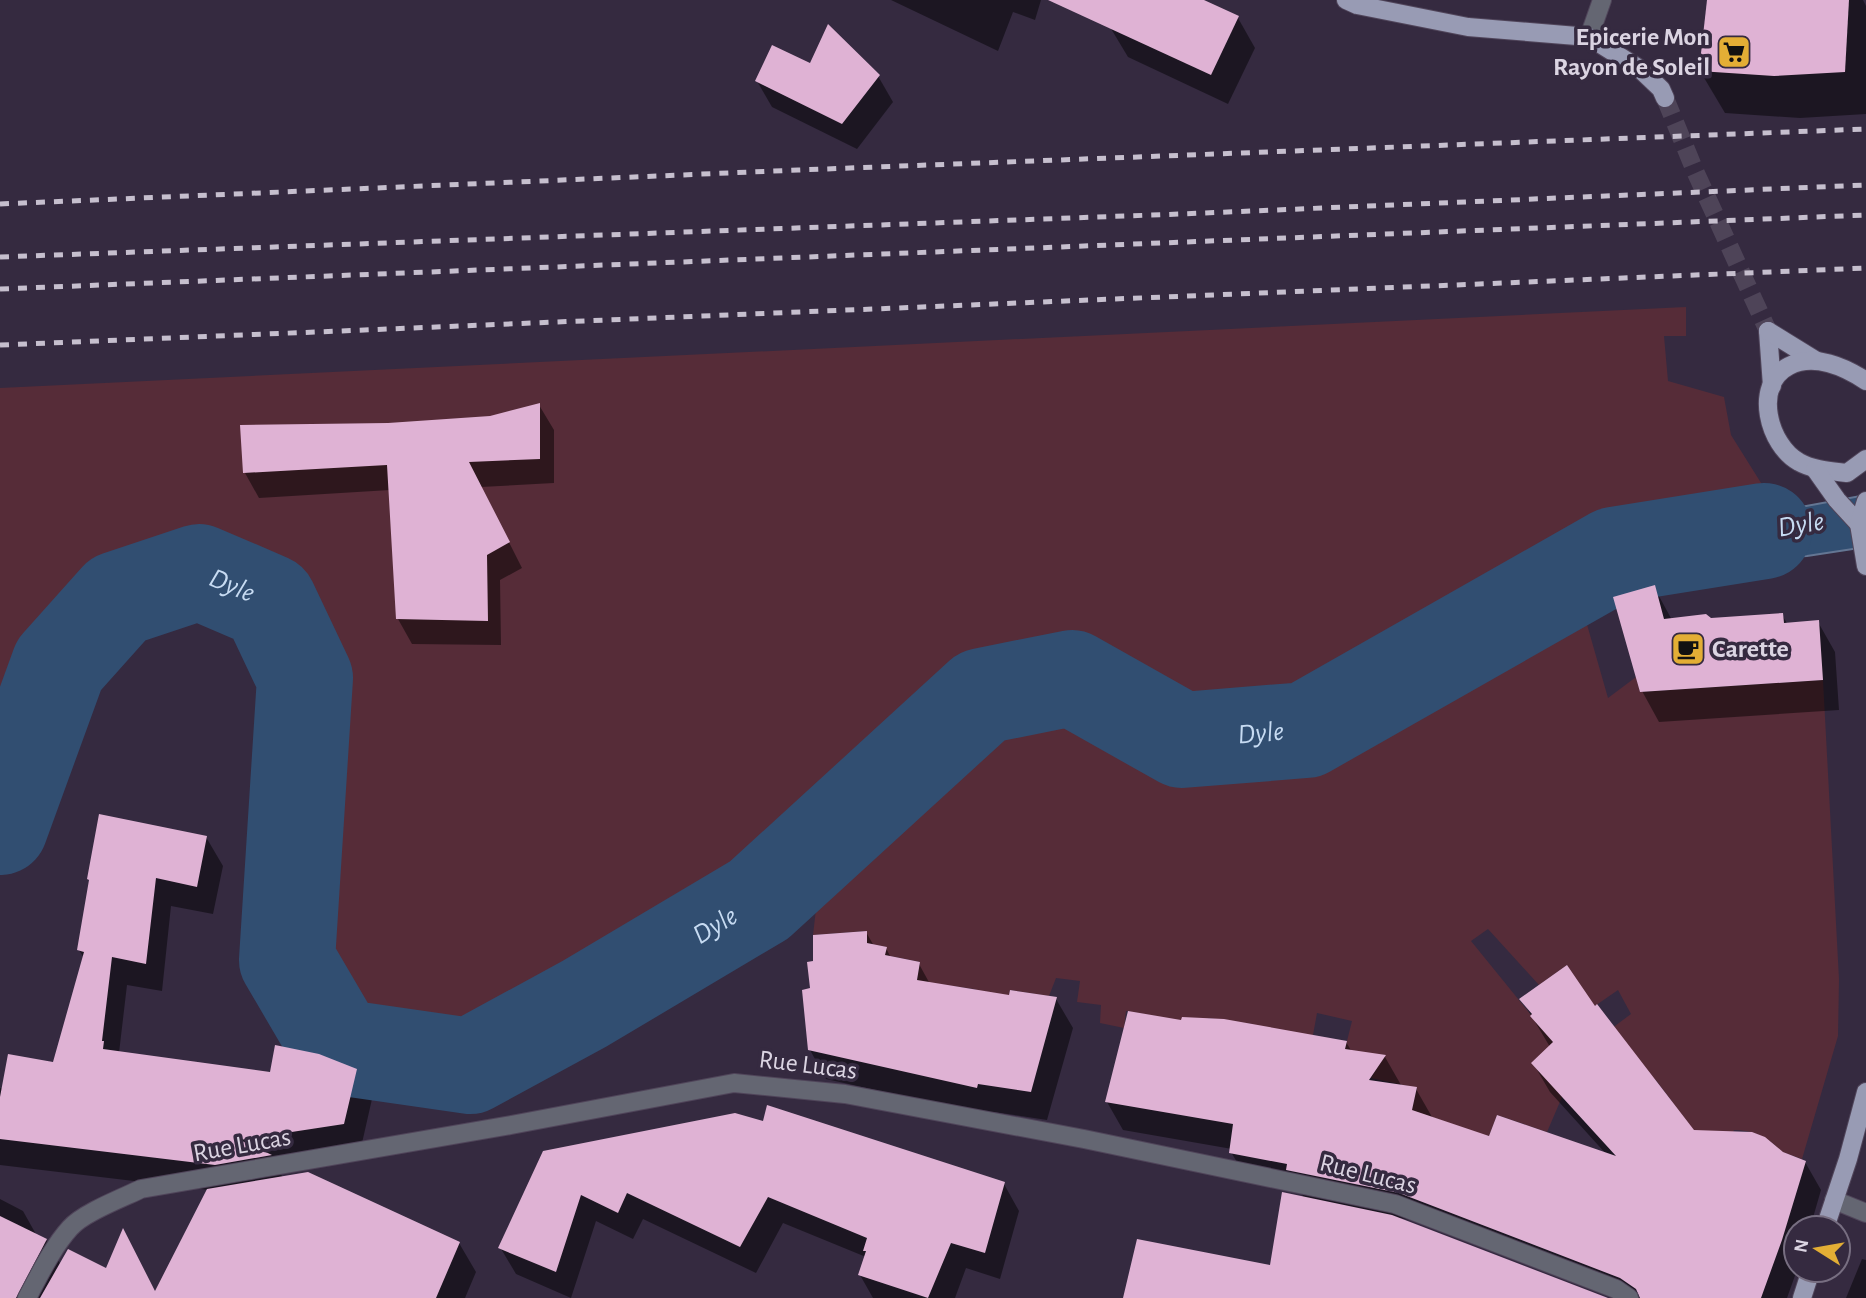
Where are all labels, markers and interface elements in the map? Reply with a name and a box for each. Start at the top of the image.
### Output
place label: Epicerie Mon Rayon de Soleil [1553,24,1710,80]
supermarket icon: Epicerie Mon Rayon de Soleil [1715,33,1753,71]
water label: Dyle [1776,508,1826,542]
water label: Dyle [205,564,259,608]
cafe icon: Carette [1669,630,1707,668]
place label: Carette [1712,636,1789,662]
water label: Dyle [1236,718,1285,749]
water label: Dyle [688,902,743,950]
street label: Rue Lucas [757,1046,859,1084]
street label: Rue Lucas [191,1124,293,1166]
street label: Rue Lucas [1317,1149,1419,1199]
north arrow [1782,1214,1852,1284]
text: N [1791,1238,1812,1254]

